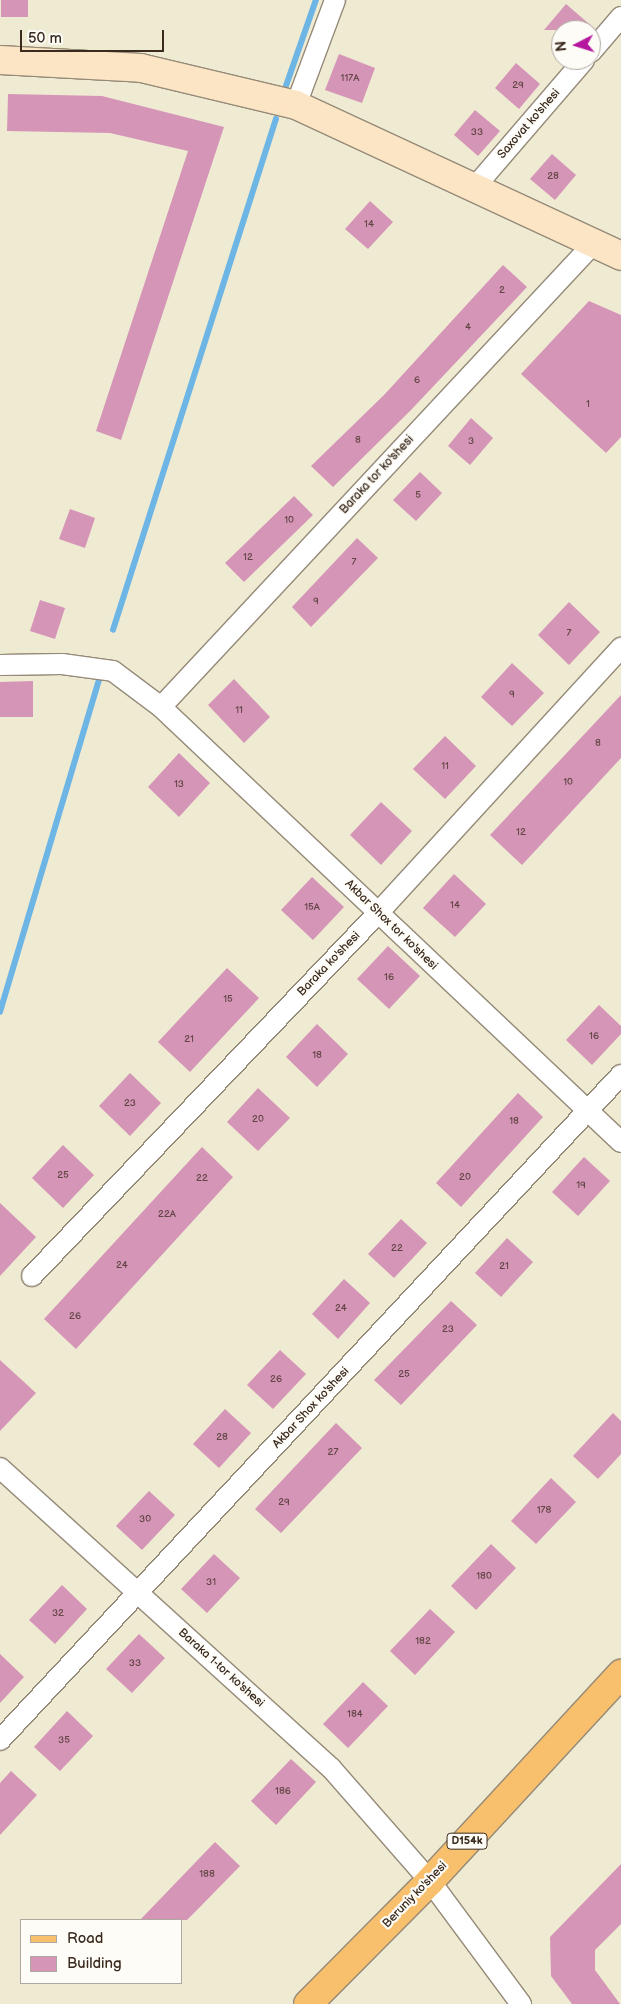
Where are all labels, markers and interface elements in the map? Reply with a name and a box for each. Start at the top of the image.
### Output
scale bar [22,20,166,52]
north arrow [551,20,601,70]
text: 50 m [28,29,62,48]
text: N [553,40,570,52]
house number: 117A [341,73,359,85]
house number: 29 [512,80,524,92]
street label: Saxovat ko'shesi [495,86,563,162]
house number: 33 [471,127,483,139]
house number: 28 [547,171,559,183]
house number: 14 [364,219,374,231]
house number: 2 [499,285,505,297]
house number: 4 [465,322,471,334]
house number: 6 [414,375,420,387]
house number: 1 [586,399,590,411]
street label: Baraka tor ko'shesi [337,433,417,517]
house number: 8 [355,435,361,447]
house number: 3 [468,436,474,448]
house number: 5 [415,490,421,502]
house number: 10 [284,515,294,527]
house number: 12 [243,552,253,564]
house number: 7 [352,557,356,569]
house number: 9 [313,596,319,608]
house number: 7 [567,628,571,640]
house number: 9 [509,689,515,701]
house number: 11 [235,705,243,717]
house number: 8 [595,738,601,750]
house number: 11 [441,761,449,773]
house number: 10 [563,777,573,789]
house number: 13 [174,779,184,791]
house number: 12 [516,827,526,839]
street label: Akbar Shox tor ko'shesi [341,877,441,973]
house number: 14 [450,900,460,912]
house number: 15A [304,902,320,914]
street label: Baraka ko'shesi [295,929,363,999]
house number: 16 [384,972,394,984]
house number: 15 [223,994,233,1006]
house number: 16 [589,1031,599,1043]
house number: 21 [184,1034,194,1046]
house number: 18 [312,1050,322,1062]
house number: 23 [124,1098,136,1110]
house number: 20 [252,1114,264,1126]
house number: 18 [509,1116,519,1128]
house number: 25 [57,1170,69,1182]
house number: 20 [459,1172,471,1184]
house number: 22 [196,1173,208,1185]
house number: 19 [576,1180,586,1192]
house number: 22A [158,1209,176,1221]
house number: 22 [391,1243,403,1255]
house number: 24 [116,1260,128,1272]
house number: 21 [499,1261,509,1273]
house number: 24 [335,1303,347,1315]
house number: 26 [69,1311,81,1323]
house number: 23 [442,1324,454,1336]
street label: Akbar Shox ko'shesi [270,1364,352,1452]
house number: 25 [398,1369,410,1381]
house number: 26 [270,1374,282,1386]
house number: 28 [216,1432,228,1444]
house number: 27 [328,1447,338,1459]
house number: 29 [278,1497,290,1509]
house number: 178 [537,1505,551,1517]
house number: 30 [139,1514,151,1526]
house number: 180 [476,1571,492,1583]
house number: 31 [206,1577,216,1589]
house number: 32 [52,1608,64,1620]
street label: Baraka 1-tor ko'shesi [175,1626,267,1710]
house number: 182 [415,1636,431,1648]
house number: 33 [129,1658,141,1670]
house number: 184 [347,1709,363,1721]
house number: 35 [58,1735,70,1747]
house number: 186 [275,1786,291,1798]
road number: D154k [446,1832,488,1850]
street label: Beruniy ko'shesi [380,1859,450,1931]
house number: 188 [199,1869,215,1881]
legend [20,1919,182,1984]
text: Road [67,1929,103,1948]
text: Building [67,1954,122,1973]

